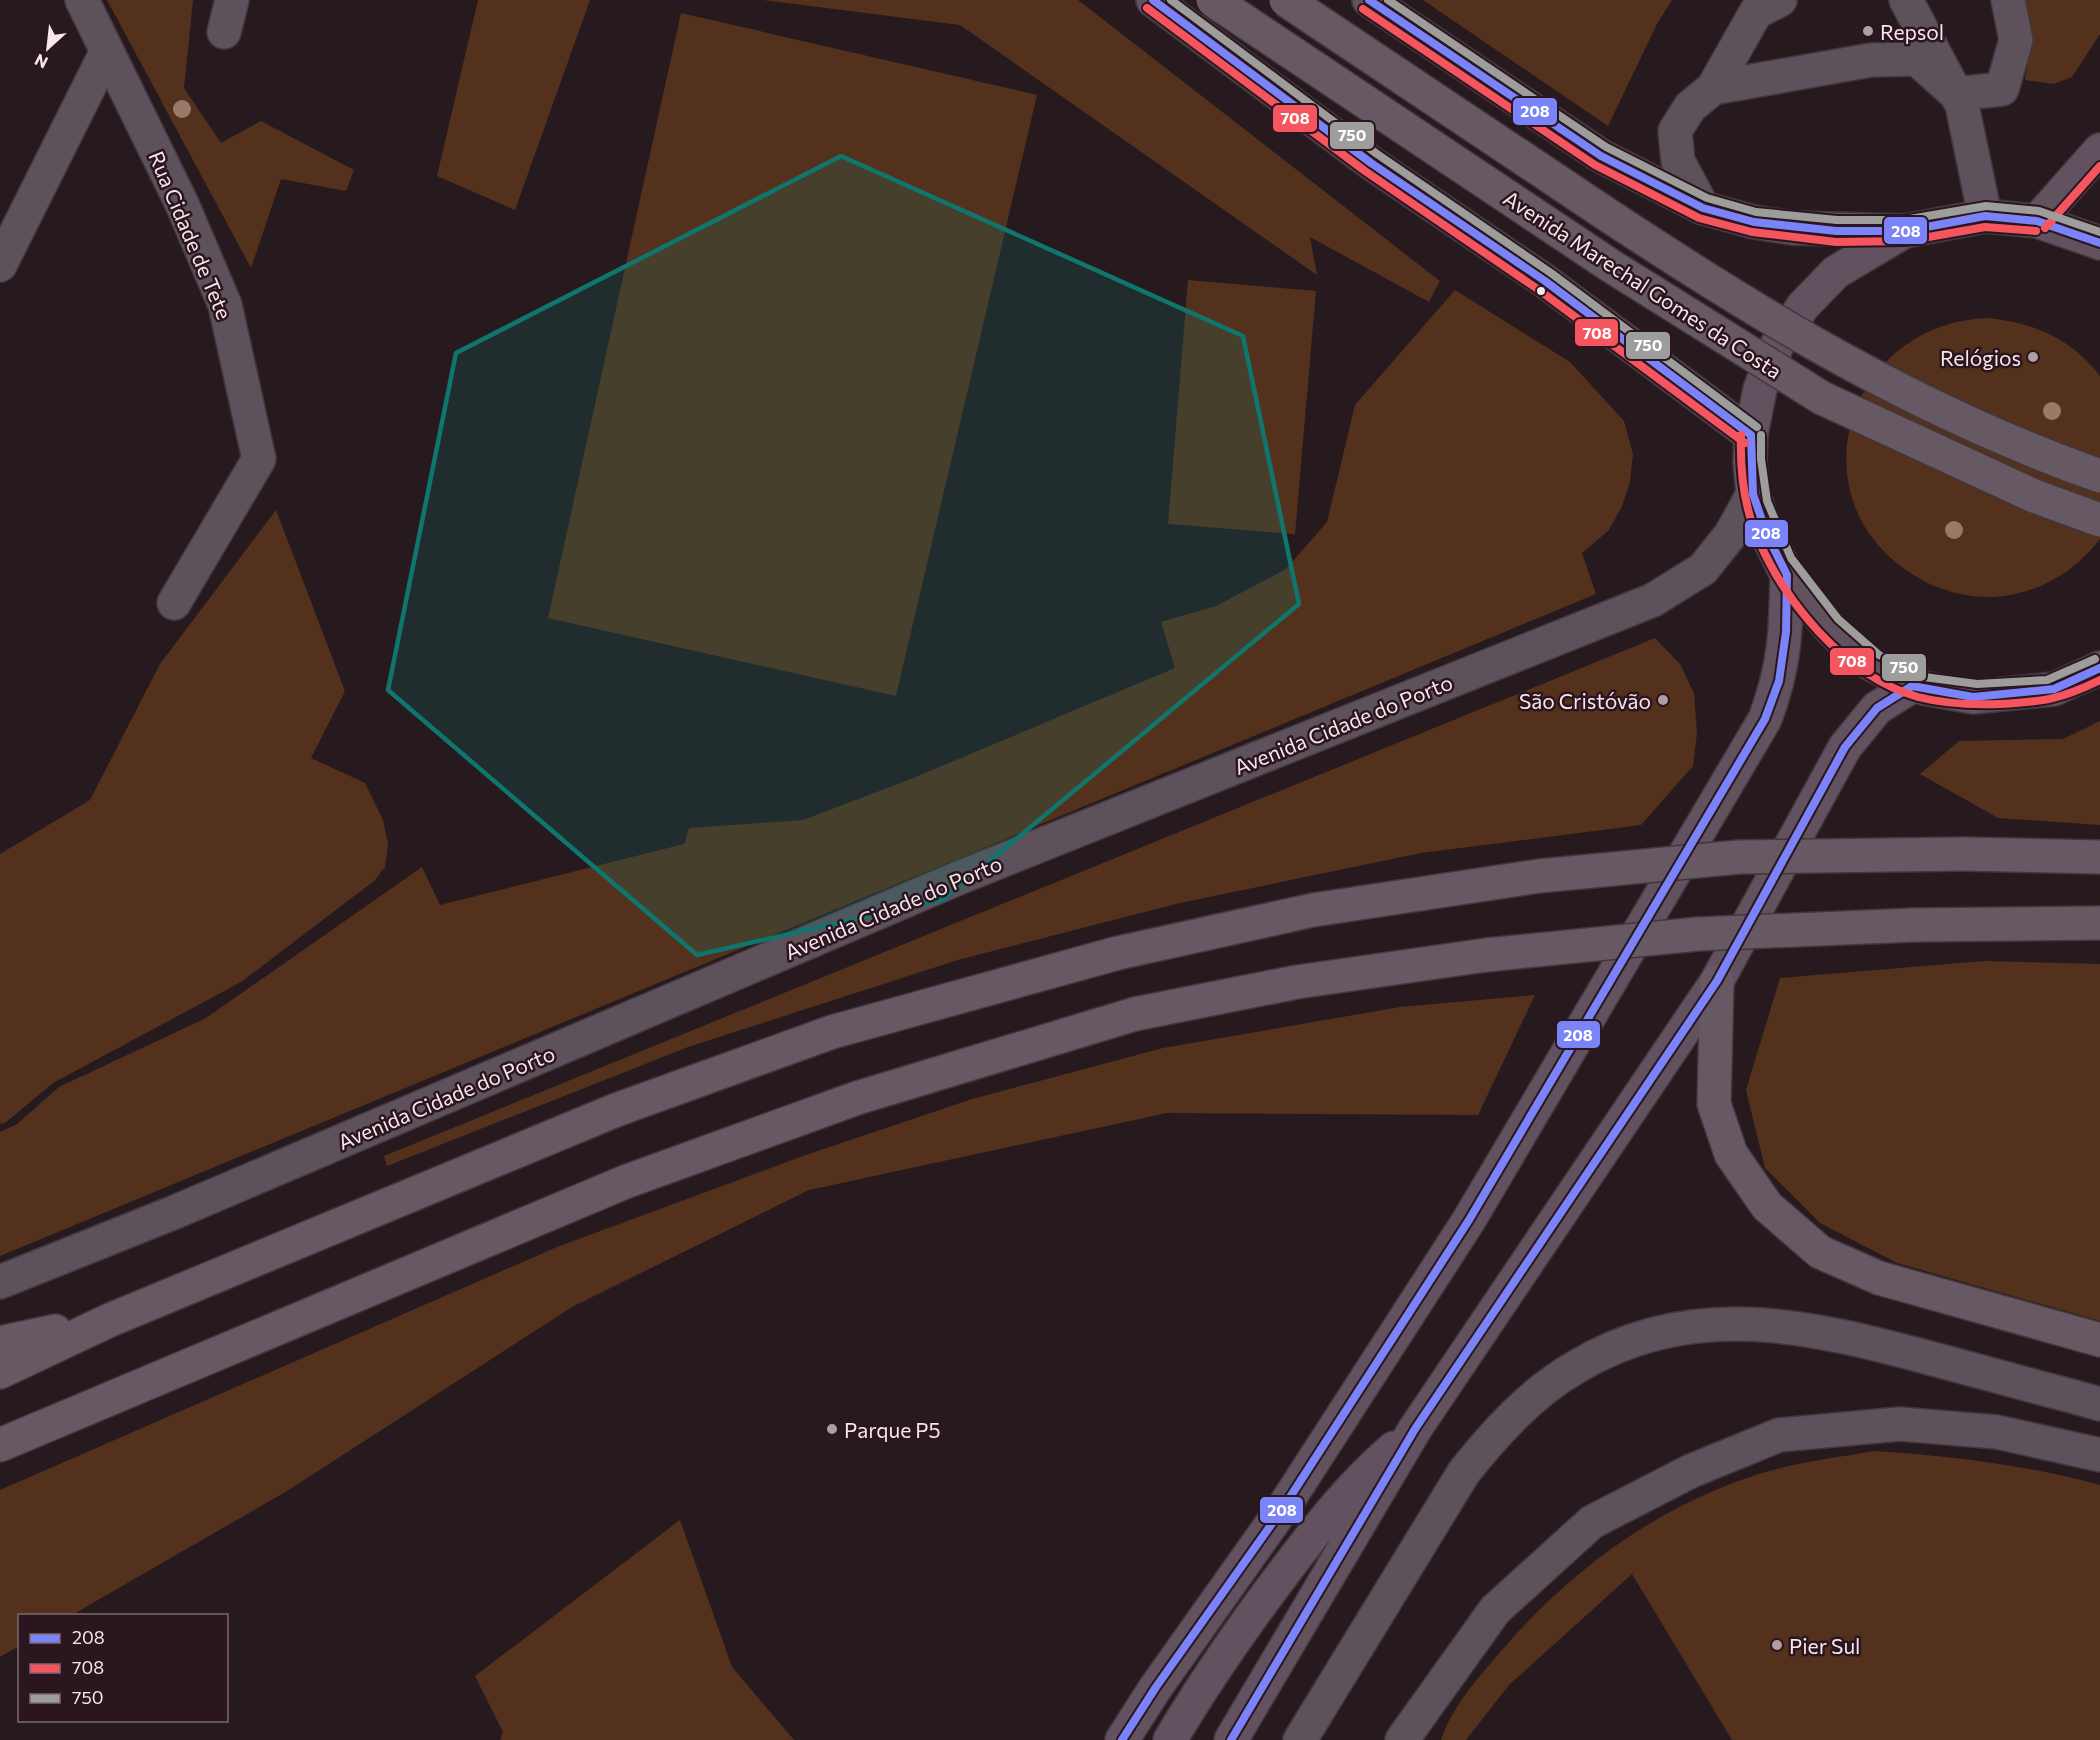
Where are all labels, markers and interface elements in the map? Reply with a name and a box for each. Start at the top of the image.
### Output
north arrow [18,18,78,78]
place label: Repsol [1880,19,1944,44]
marker: Repsol [1861,24,1875,38]
text: N [31,51,51,73]
line badge: 208 [1512,97,1558,126]
text: 208 [1520,101,1550,120]
line badge: 708 [1272,104,1318,133]
text: 708 [1280,108,1310,127]
line badge: 750 [1329,121,1375,150]
text: 750 [1338,125,1366,144]
street label: Rua Cidade de Tete [144,147,238,323]
street label: Avenida Marechal Gomes da Costa [1499,185,1787,383]
line badge: 208 [1883,216,1928,245]
text: 208 [1891,221,1921,240]
unlabelled marker [1535,285,1547,297]
line badge: 708 [1574,318,1619,347]
text: 708 [1582,323,1612,342]
line badge: 750 [1625,331,1671,360]
text: 750 [1634,335,1662,354]
place label: Relógios [1940,345,2021,370]
marker: Relógios [2026,350,2040,364]
line badge: 208 [1744,519,1789,548]
text: 208 [1751,523,1781,542]
line badge: 708 [1829,647,1875,676]
text: 708 [1837,651,1867,670]
line badge: 750 [1881,653,1927,682]
text: 750 [1890,657,1918,676]
street label: Avenida Cidade do Porto [1230,669,1456,779]
place label: São Cristóvão [1519,688,1651,713]
marker: São Cristóvão [1656,693,1670,707]
street label: Avenida Cidade do Porto [781,850,1005,964]
line badge: 208 [1556,1020,1601,1049]
text: 208 [1563,1025,1593,1044]
street label: Avenida Cidade do Porto [334,1040,558,1154]
place label: Parque P5 [844,1417,941,1442]
marker: Parque P5 [825,1422,839,1436]
line badge: 208 [1259,1496,1304,1524]
text: 208 [1267,1500,1297,1519]
legend [18,1614,228,1722]
text: 208 [72,1626,105,1648]
place label: Pier Sul [1789,1633,1860,1658]
marker: Pier Sul [1770,1638,1784,1652]
text: 708 [72,1656,104,1678]
text: 750 [72,1686,104,1708]

